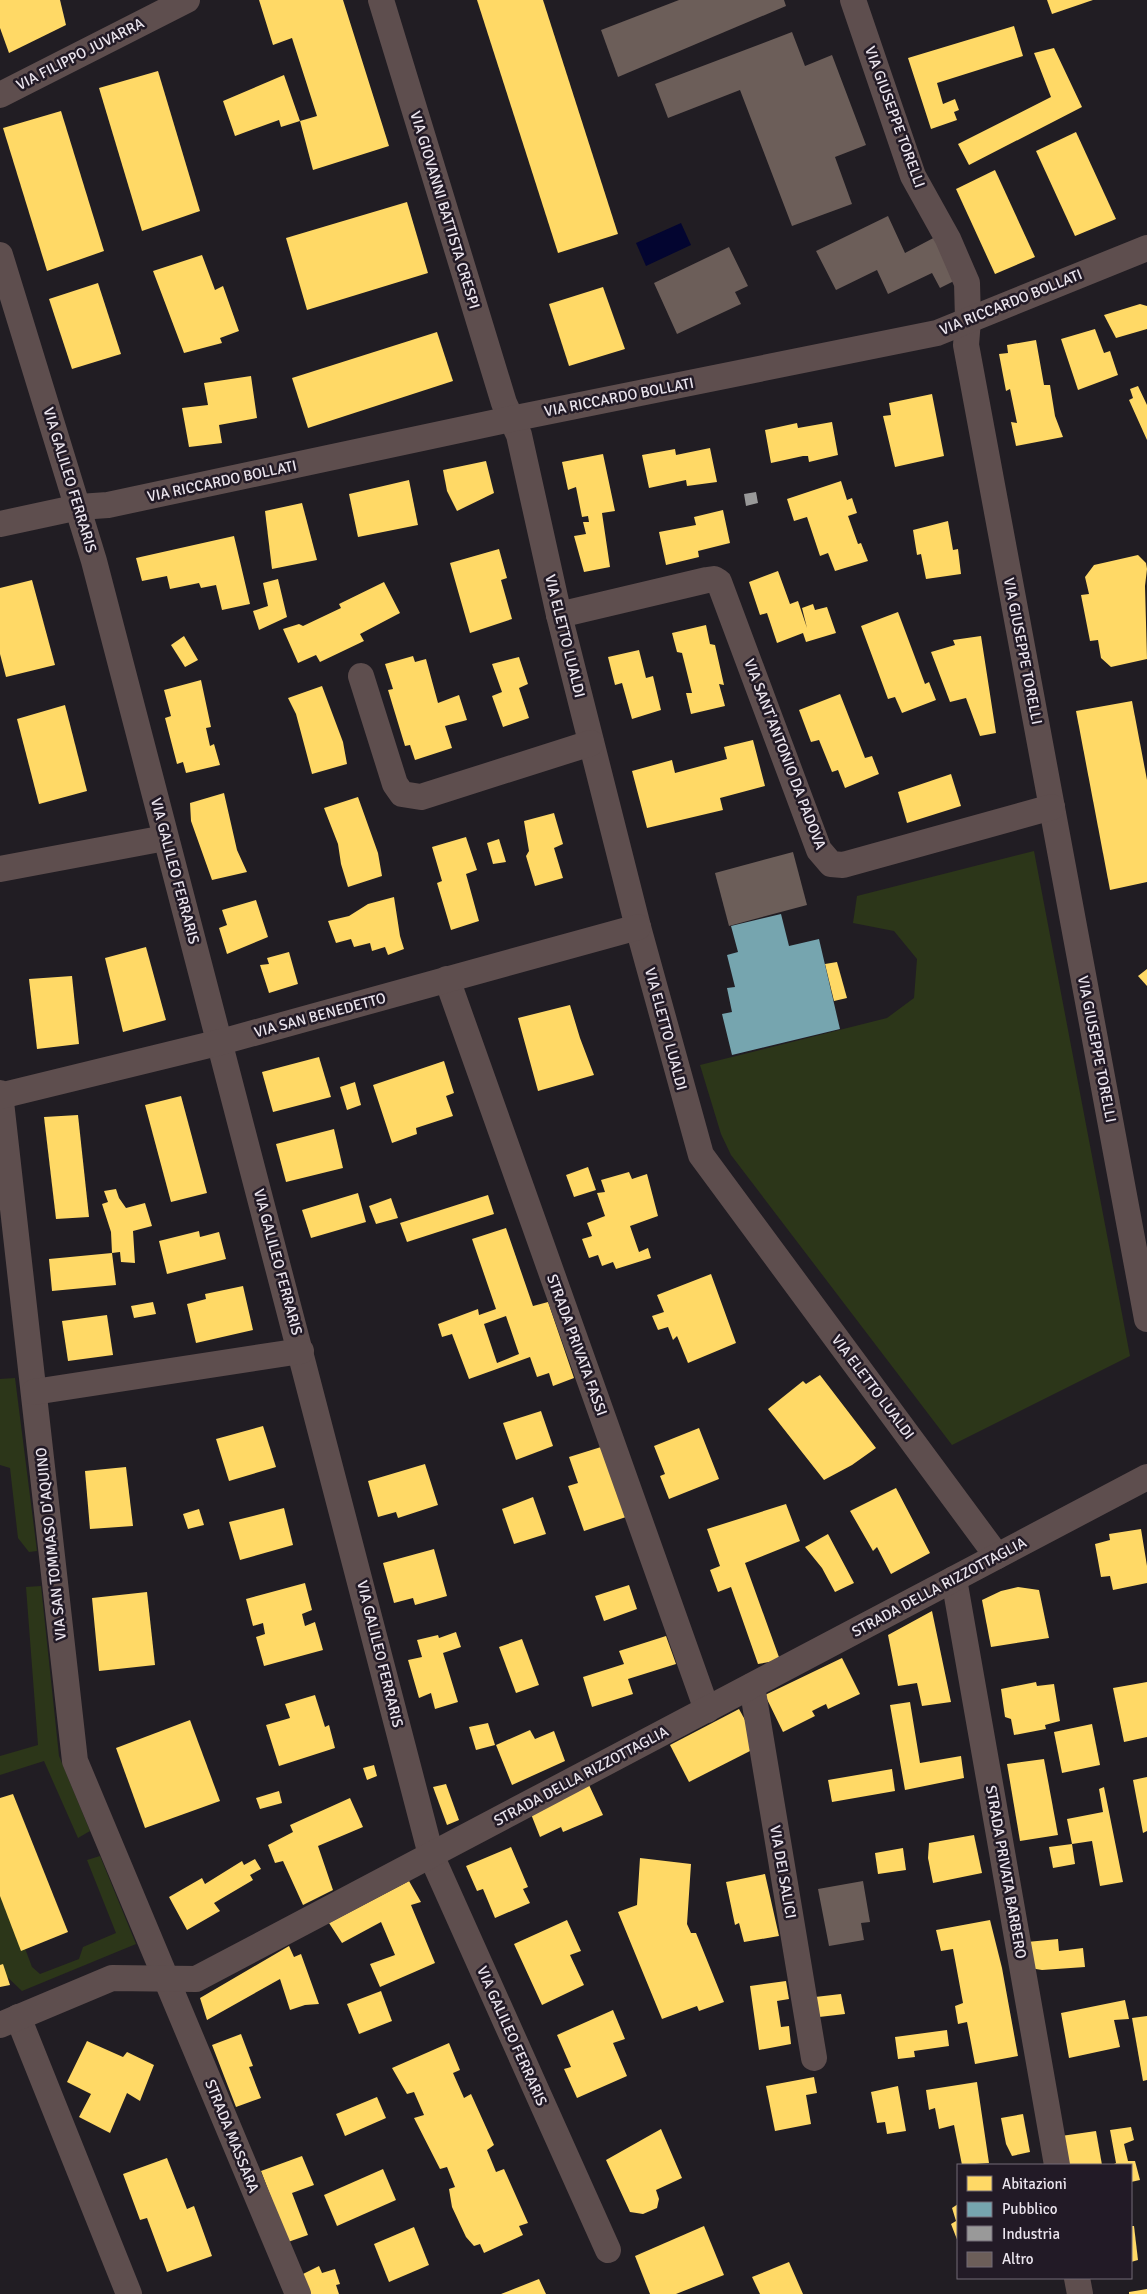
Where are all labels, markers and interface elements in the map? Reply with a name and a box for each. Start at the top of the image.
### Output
street label: VIA FILIPPO JUVARRA [13,14,147,94]
street label: VIA GIUSEPPE TORELLI [861,44,929,190]
street label: VIA GIOVANNI BATTISTA CRESPI [406,109,484,311]
street label: VIA RICCARDO BOLLATI [937,265,1085,339]
street label: VIA RICCARDO BOLLATI [543,374,695,420]
street label: VIA GALILEO FERRARIS [39,405,101,555]
street label: VIA RICCARDO BOLLATI [146,456,298,506]
street label: VIA ELETTO LUALDI [541,573,589,699]
street label: VIA GIUSEPPE TORELLI [1000,576,1046,726]
street label: VIA SANT'ANTONIO DA PADOVA [740,656,830,852]
street label: VIA GALILEO FERRARIS [147,796,203,946]
street label: VIA ELETTO LUALDI [641,966,691,1092]
street label: VIA GIUSEPPE TORELLI [1074,974,1120,1124]
street label: VIA SAN BENEDETTO [252,989,388,1041]
street label: VIA GALILEO FERRARIS [250,1187,306,1337]
street label: STRADA PRIVATA FASSI [543,1272,611,1418]
street label: VIA ELETTO LUALDI [828,1331,918,1443]
street label: VIA SAN TOMMASO D'AQUINO [32,1446,70,1642]
street label: STRADA DELLA RIZZOTTAGLIA [849,1533,1029,1641]
street label: VIA GALILEO FERRARIS [353,1579,407,1729]
street label: STRADA DELLA RIZZOTTAGLIA [491,1722,671,1830]
street label: STRADA PRIVATA BARBERO [982,1784,1030,1960]
street label: VIA DEI SALICI [766,1824,800,1920]
street label: VIA GALILEO FERRARIS [473,1963,551,2109]
street label: STRADA MASSARA [201,2077,263,2195]
legend [957,2164,1132,2279]
text: Abitazioni [1002,2175,1067,2193]
text: Pubblico [1002,2200,1058,2218]
text: Industria [1002,2225,1060,2243]
text: Altro [1002,2250,1034,2268]

